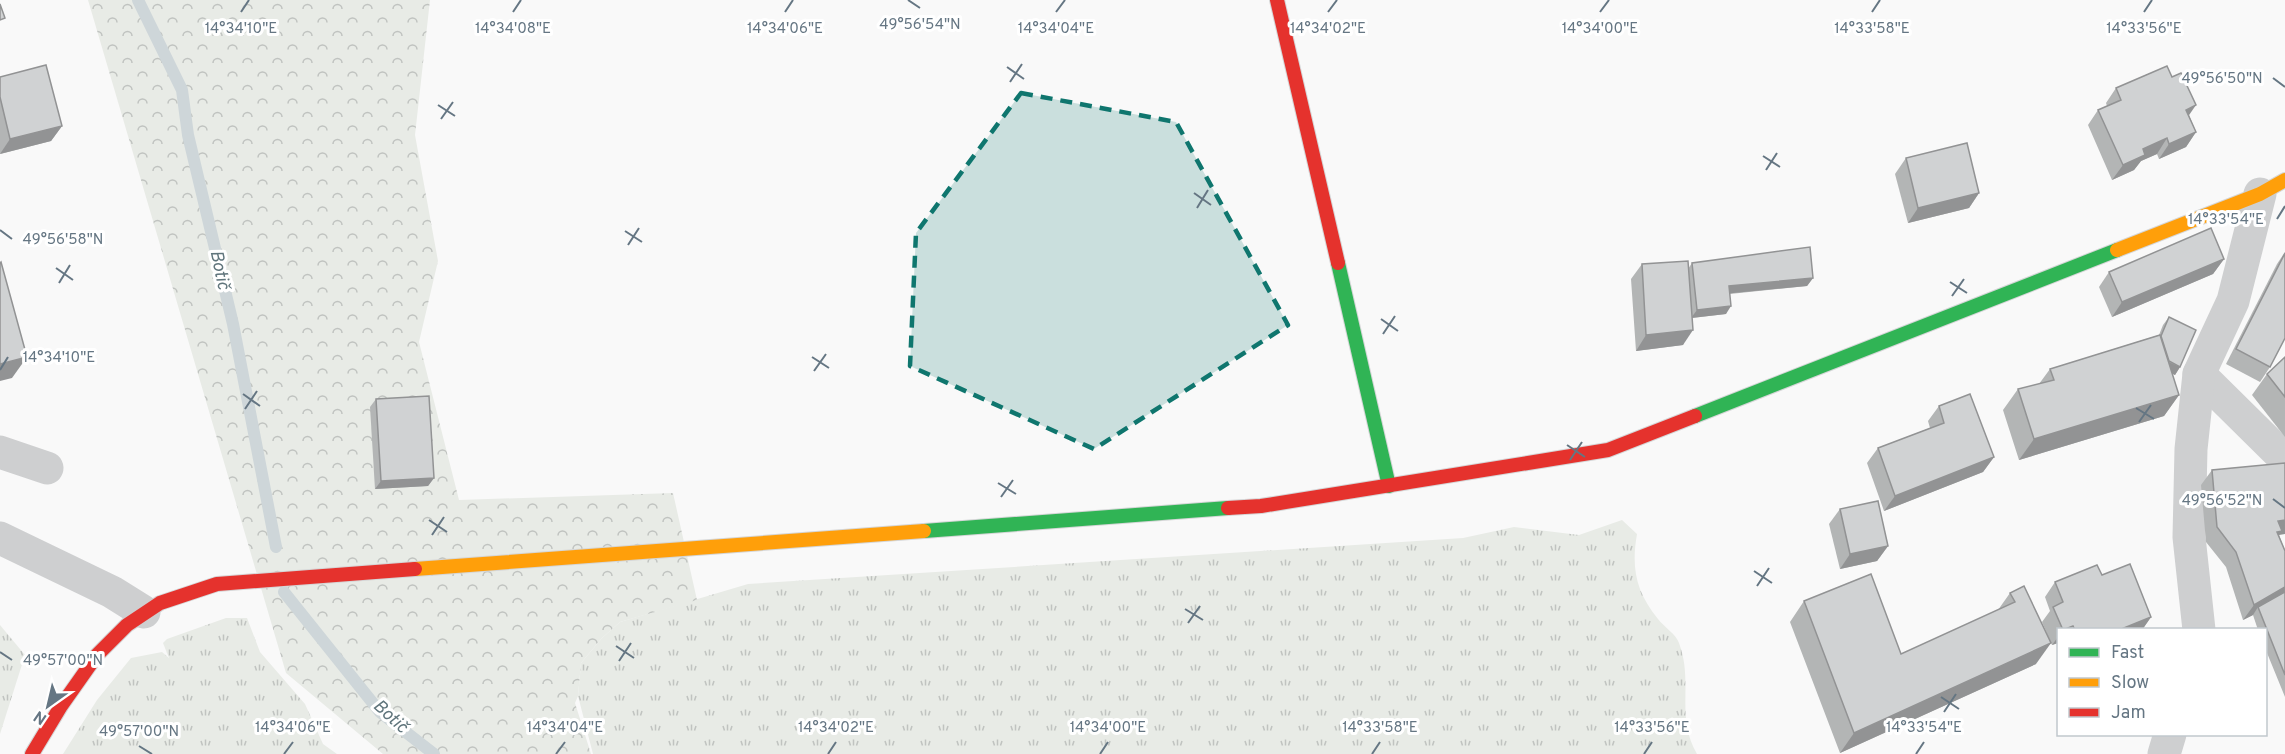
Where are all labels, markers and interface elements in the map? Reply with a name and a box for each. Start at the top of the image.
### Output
text: 49°56'54"N [879,16,961,35]
text: 14°34'10"E [205,20,277,39]
text: 14°34'08"E [475,20,551,39]
text: 14°34'06"E [747,20,823,39]
text: 14°34'04"E [1018,20,1094,39]
text: 14°34'02"E [1290,20,1366,39]
text: 14°34'00"E [1562,20,1638,39]
text: 14°33'58"E [1834,20,1910,39]
text: 14°33'56"E [2106,20,2182,39]
text: 49°56'50"N [2181,70,2263,89]
text: 14°33'54"E [2188,211,2264,230]
text: 49°56'58"N [23,231,103,250]
water label: Botič [204,248,235,294]
text: 14°34'10"E [23,349,95,368]
text: 49°56'52"N [2182,492,2262,511]
legend [2057,628,2267,736]
text: Fast [2111,642,2144,665]
text: 49°57'00"N [23,652,103,671]
text: Slow [2111,672,2149,695]
north arrow [18,676,78,736]
water label: Botič [368,695,414,740]
text: Jam [2111,702,2146,725]
text: N [30,705,51,728]
text: 14°34'06"E [255,719,331,738]
text: 14°34'04"E [527,719,603,738]
text: 14°34'02"E [798,719,874,738]
text: 14°34'00"E [1070,719,1146,738]
text: 14°33'58"E [1342,719,1418,738]
text: 14°33'56"E [1614,719,1690,738]
text: 14°33'54"E [1886,719,1962,738]
text: 49°57'00"N [99,723,179,742]

